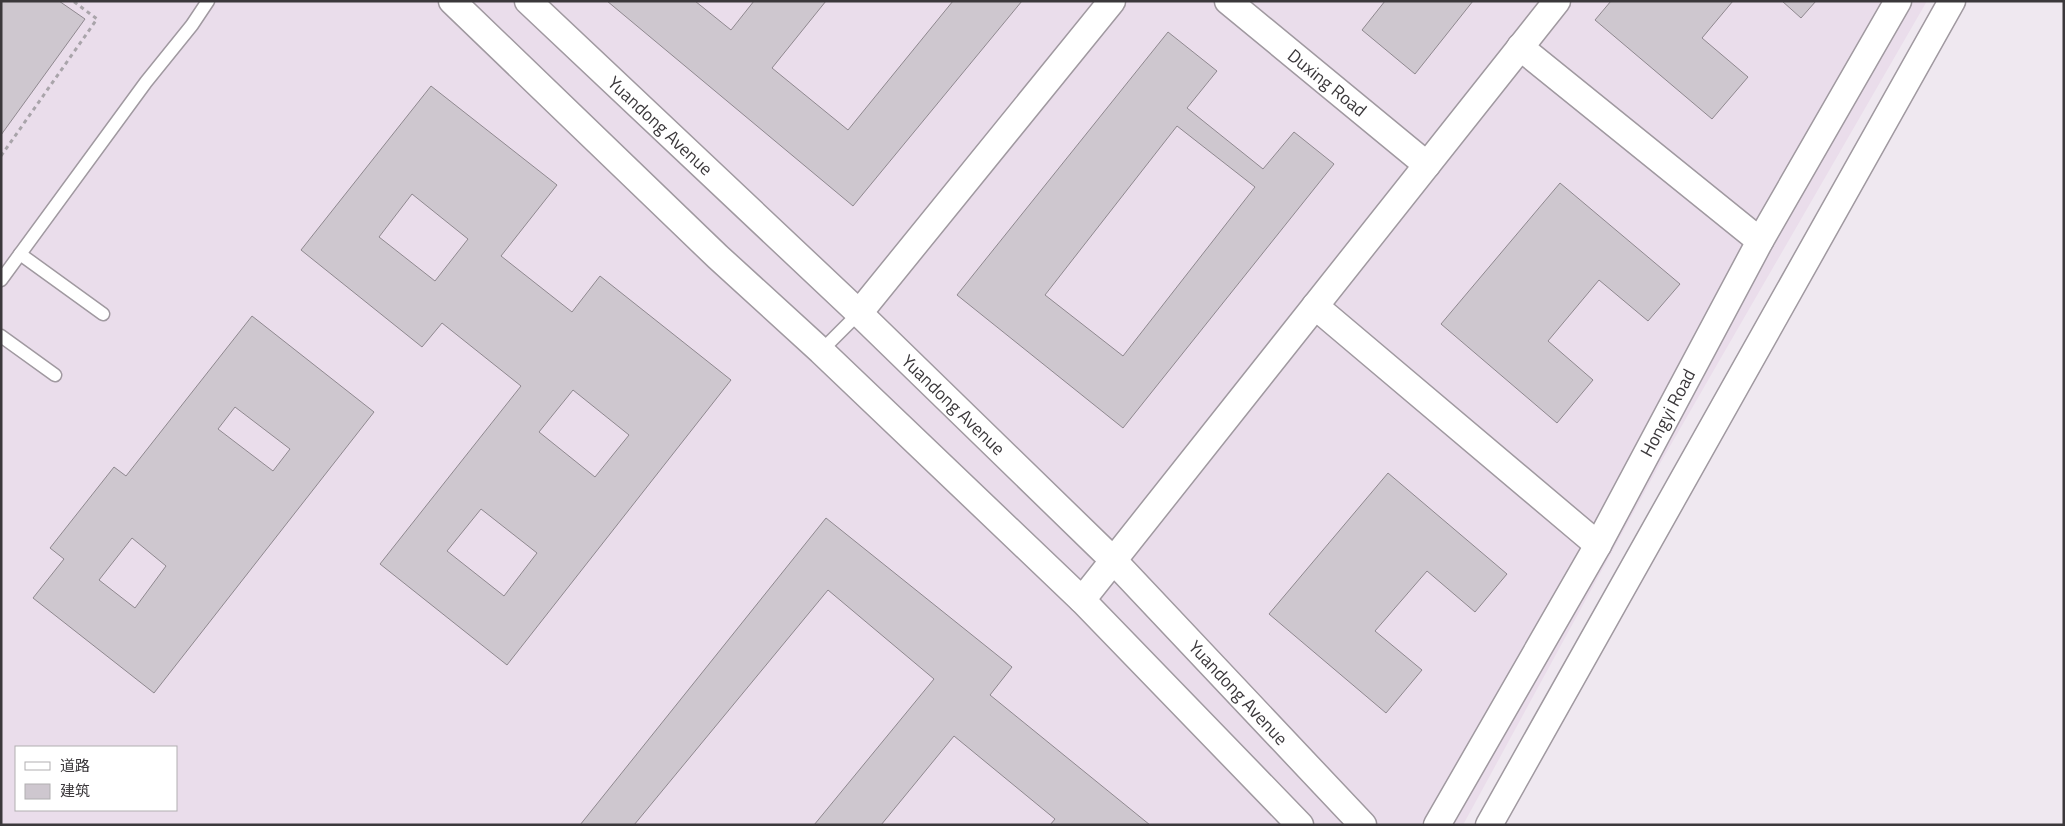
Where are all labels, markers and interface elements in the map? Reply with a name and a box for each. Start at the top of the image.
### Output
street label: Duxing Road [1282,42,1373,123]
street label: Yuandong Avenue [602,70,719,182]
street label: Yuandong Avenue [895,348,1011,461]
street label: Hongyi Road [1633,364,1702,462]
street label: Yuandong Avenue [1182,634,1294,751]
legend [15,746,178,811]
text: 道路 [60,754,90,777]
text: 建筑 [60,779,90,802]

